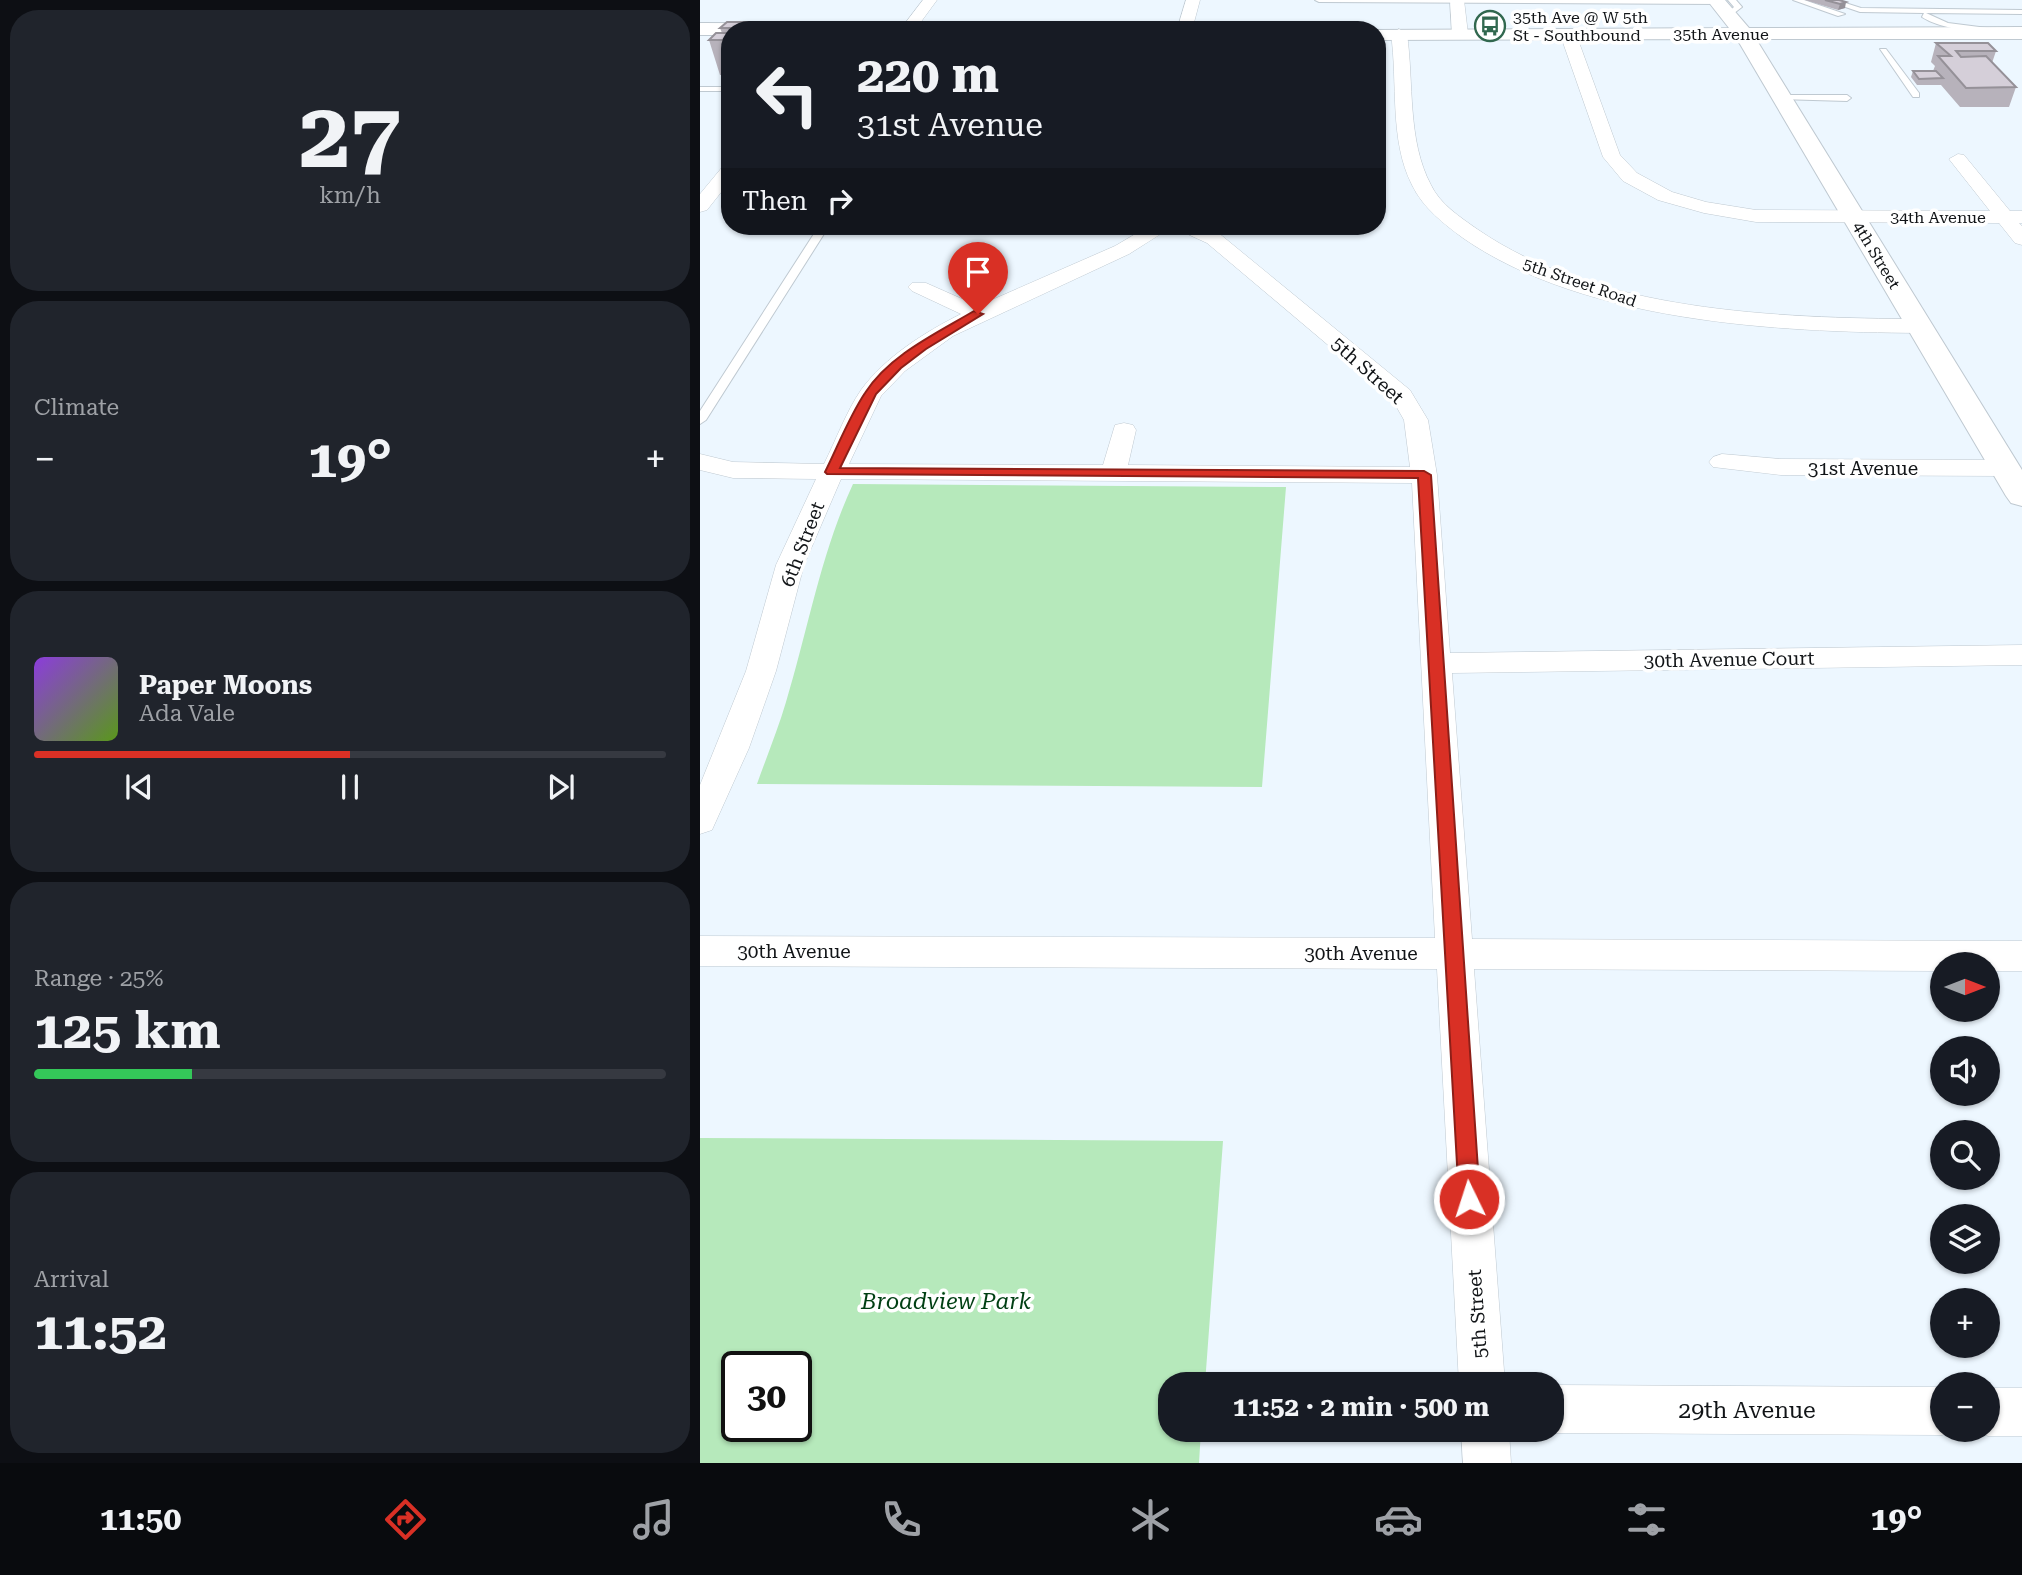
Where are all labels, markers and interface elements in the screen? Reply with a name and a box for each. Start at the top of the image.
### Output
place label: 35th Ave @ W 5th St - Southbound [1513,8,1648,45]
bus stop icon: 35th Ave @ W 5th St - Southbound [1473,9,1507,43]
street label: 35th Avenue [1673,25,1769,44]
text: 220 m [857,47,999,104]
icon: left [742,49,833,140]
text: 27 [299,83,401,189]
text: 31st Avenue [857,106,1043,144]
text: km/h [319,182,381,209]
icon: right [821,182,859,220]
text: Then [742,186,807,216]
street label: 34th Avenue [1890,208,1986,227]
street label: 4th Street [1849,218,1904,292]
pin [948,242,1008,314]
icon: arrive [959,253,997,291]
street label: 5th Street Road [1521,254,1639,311]
street label: 5th Street [1327,332,1409,409]
text: Climate [34,394,119,421]
text: 19° [308,429,392,490]
text: − [34,437,55,481]
text: + [645,437,666,481]
street label: 31st Avenue [1808,457,1918,480]
street label: 6th Street [776,498,829,590]
street label: 30th Avenue Court [1643,647,1815,672]
text: Paper Moons [139,670,312,700]
text: Ada Vale [139,700,235,727]
icon: previous [120,768,158,806]
icon: pause [331,768,369,806]
icon: next [542,768,580,806]
street label: 30th Avenue [737,940,851,963]
street label: 30th Avenue [1304,942,1418,965]
north arrow [1930,952,2000,1022]
map controls [1930,952,2000,1442]
text: Range · 25% [34,965,163,992]
text: 125 km [34,1000,221,1061]
button: sound [1930,1036,2000,1106]
button: search [1930,1120,2000,1190]
position arrow [1432,1162,1506,1236]
button: layers [1930,1204,2000,1274]
text: Arrival [34,1266,109,1293]
street label: 5th Street [1463,1269,1492,1359]
park label: Broadview Park [860,1288,1031,1315]
button: + [1930,1288,2000,1358]
text: 11:52 [34,1301,167,1362]
speed limit sign: 30 [721,1351,812,1442]
button: − [1930,1372,2000,1442]
text: 11:52 · 2 min · 500 m [1233,1392,1489,1422]
street label: 29th Avenue [1678,1397,1816,1424]
icon: directions [381,1495,430,1544]
icon: music [629,1495,678,1544]
icon: phone [877,1495,926,1544]
icon: climate [1126,1495,1175,1544]
icon: car [1374,1495,1423,1544]
icon: filters [1622,1495,1671,1544]
text: 11:50 [100,1500,181,1538]
text: 19° [1871,1500,1922,1538]

